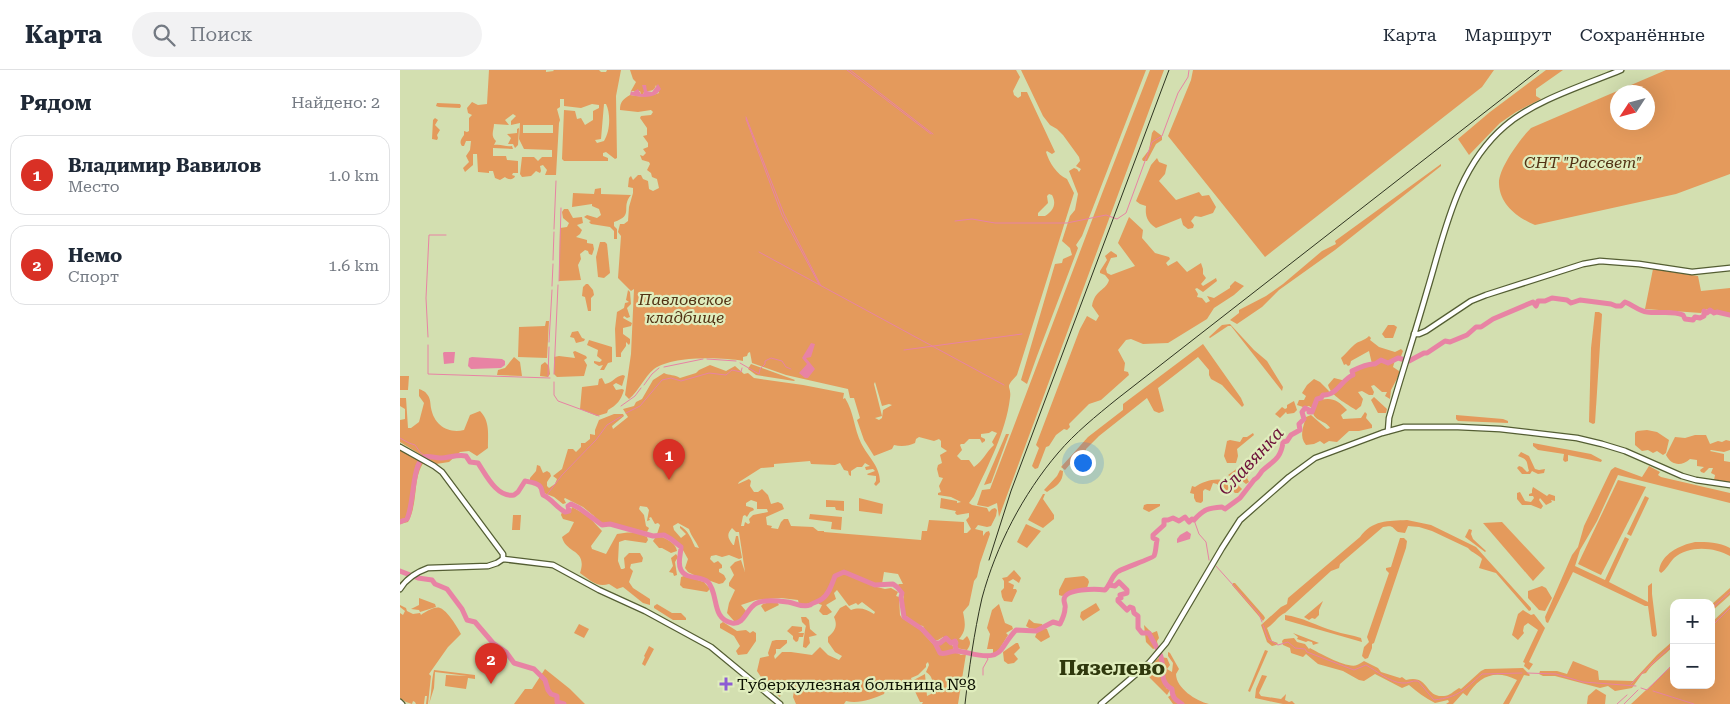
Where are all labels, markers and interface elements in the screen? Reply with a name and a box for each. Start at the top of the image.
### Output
search box [132,12,482,57]
text: Карта [25,21,102,49]
icon: search [150,21,178,49]
text: Поиск [190,23,253,46]
text: Карта [1383,24,1437,45]
text: Маршрут [1465,24,1552,45]
text: Сохранённые [1580,24,1705,45]
north arrow [1610,85,1655,130]
text: Рядом [20,91,92,115]
text: Найдено: 2 [291,93,380,112]
park label: СНТ "Рассвет" [1524,153,1642,172]
text: Владимир Вавилов [68,154,261,177]
text: 1 [33,166,41,185]
text: 1.0 km [328,166,379,185]
text: Место [68,177,120,196]
text: Немо [68,244,122,267]
text: 2 [33,256,41,275]
text: 1.6 km [328,256,379,275]
text: Спорт [68,267,119,286]
park label: Павловское кладбище [637,290,732,327]
water label: Славянка [1214,422,1288,499]
pin: 1 [653,439,685,480]
your location [1070,450,1096,476]
map controls [1670,599,1715,689]
button: + [1670,599,1715,644]
pin: 2 [475,643,507,684]
button: − [1670,644,1715,689]
district label: Пязелево [1059,656,1165,680]
place label: Туберкулезная больница №8 [737,675,976,694]
marker: Туберкулезная больница №8 [719,677,733,691]

